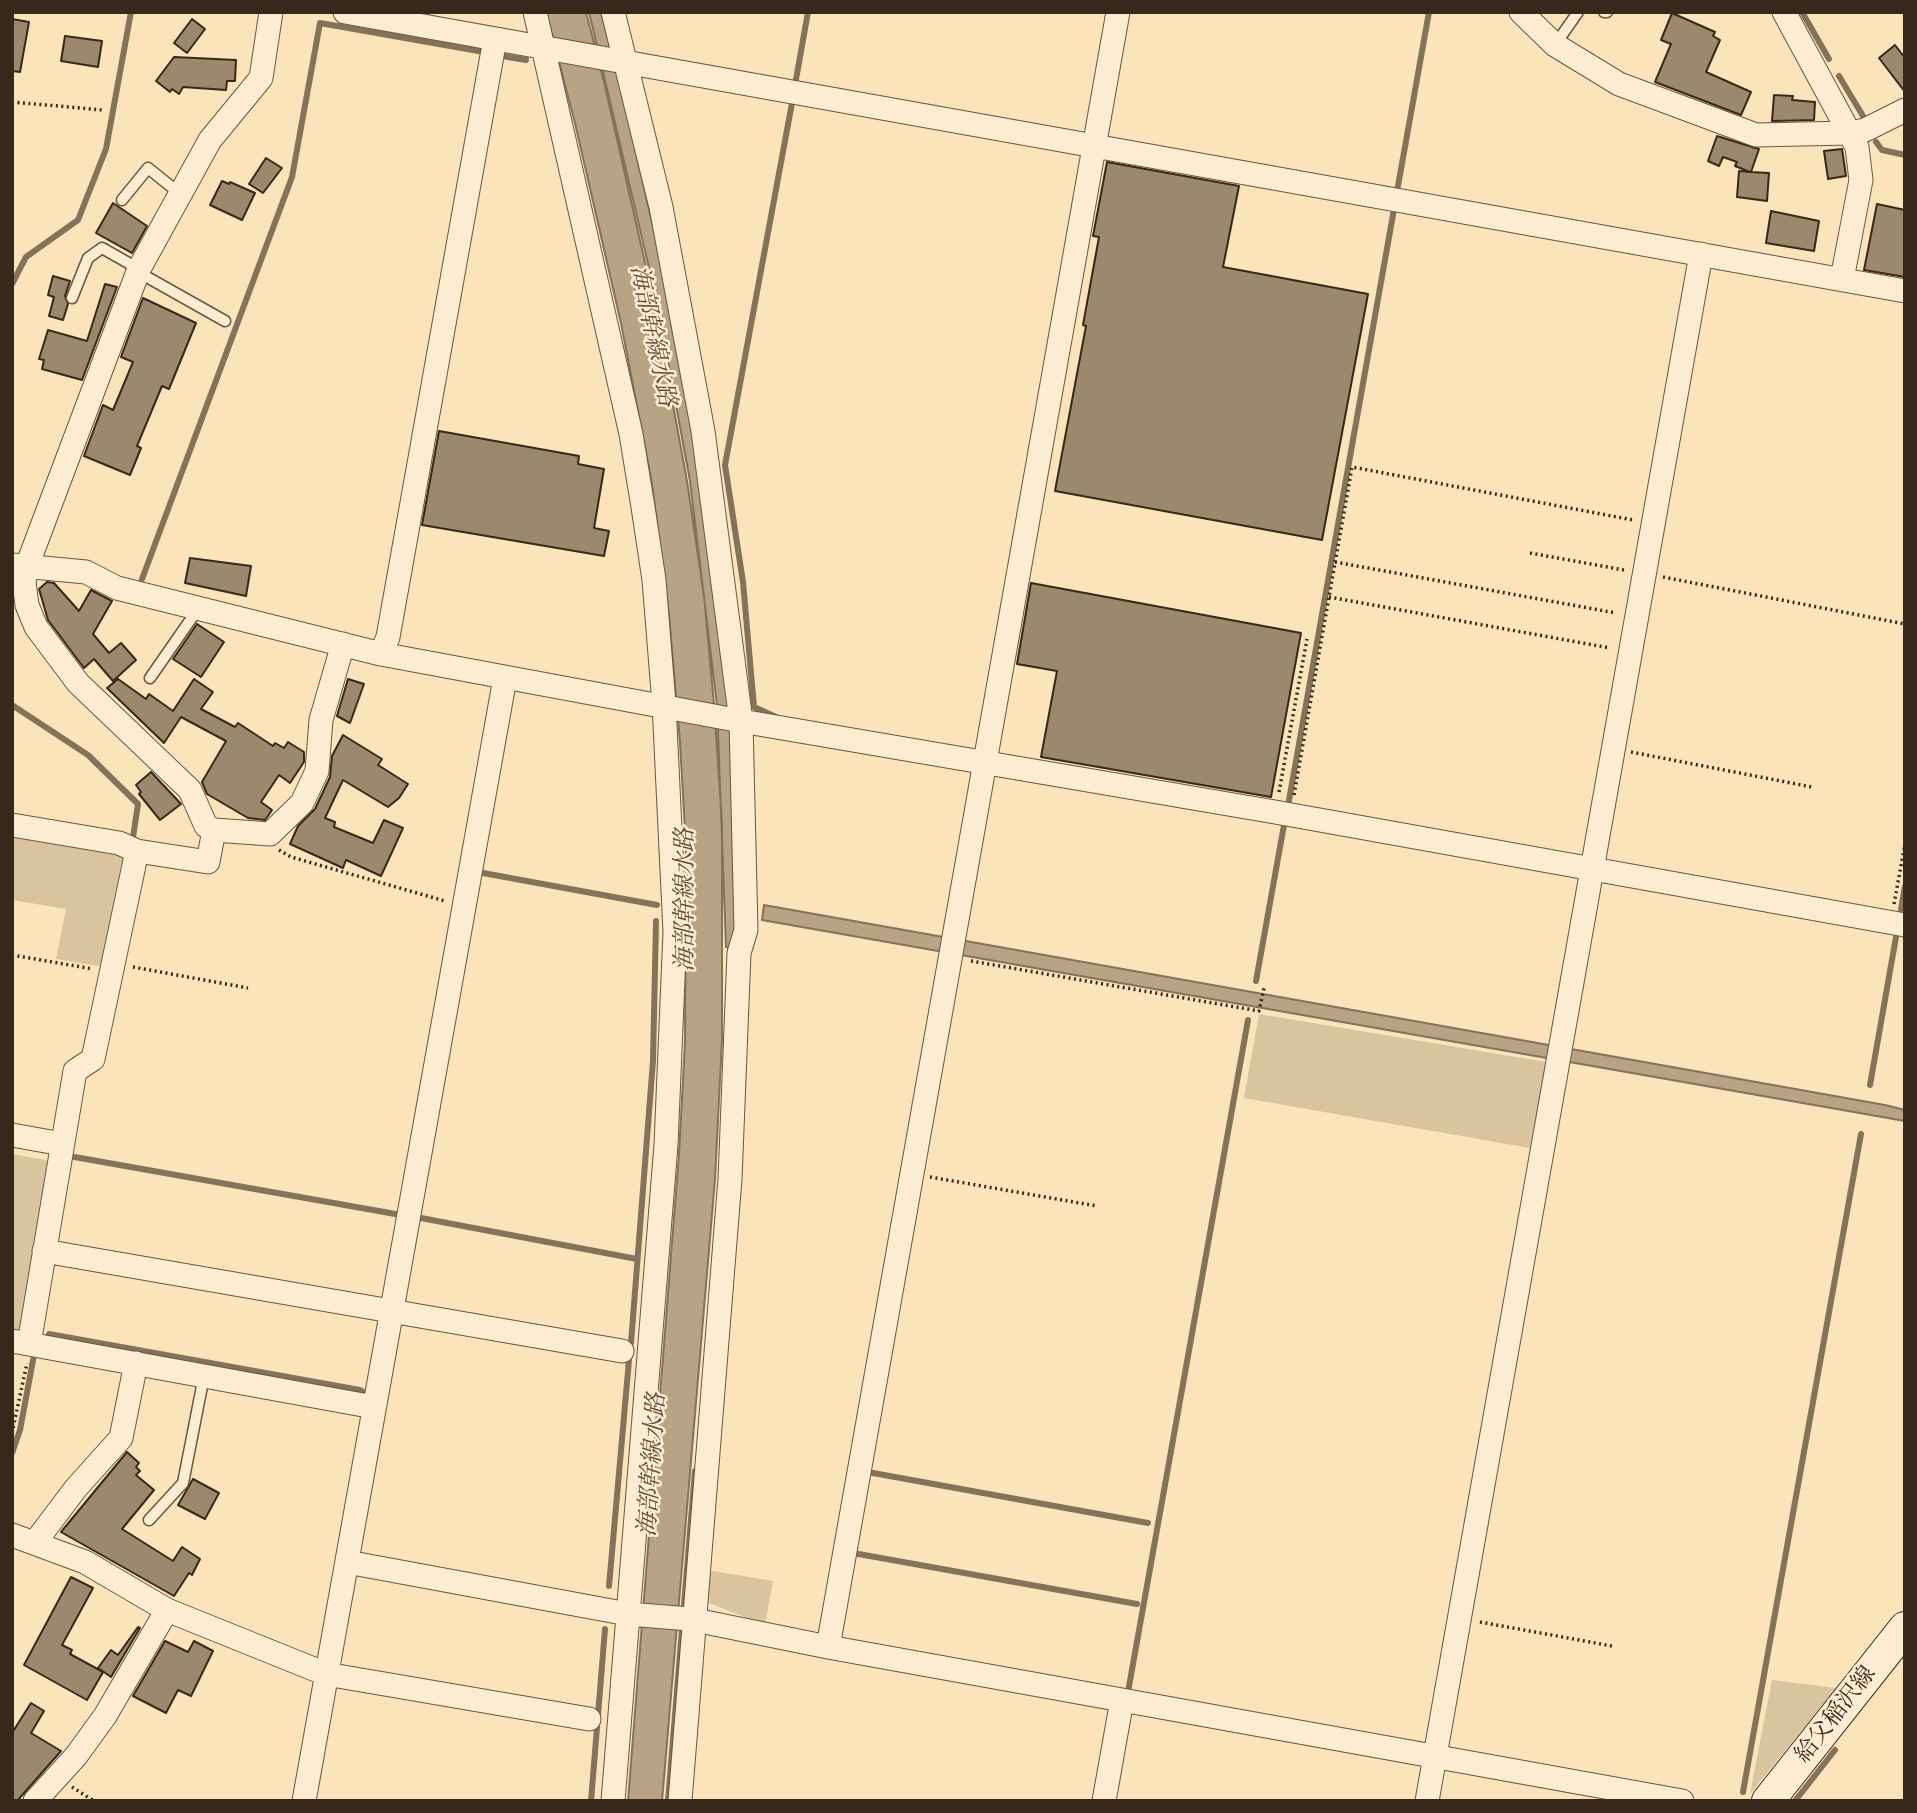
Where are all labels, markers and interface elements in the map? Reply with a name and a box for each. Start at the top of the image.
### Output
water label: 海部幹線水路 [623,263,681,409]
water label: 海部幹線水路 [672,828,700,972]
water label: 海部幹線水路 [634,1392,672,1538]
street label: 給父稲沢線 [1790,1661,1882,1769]

